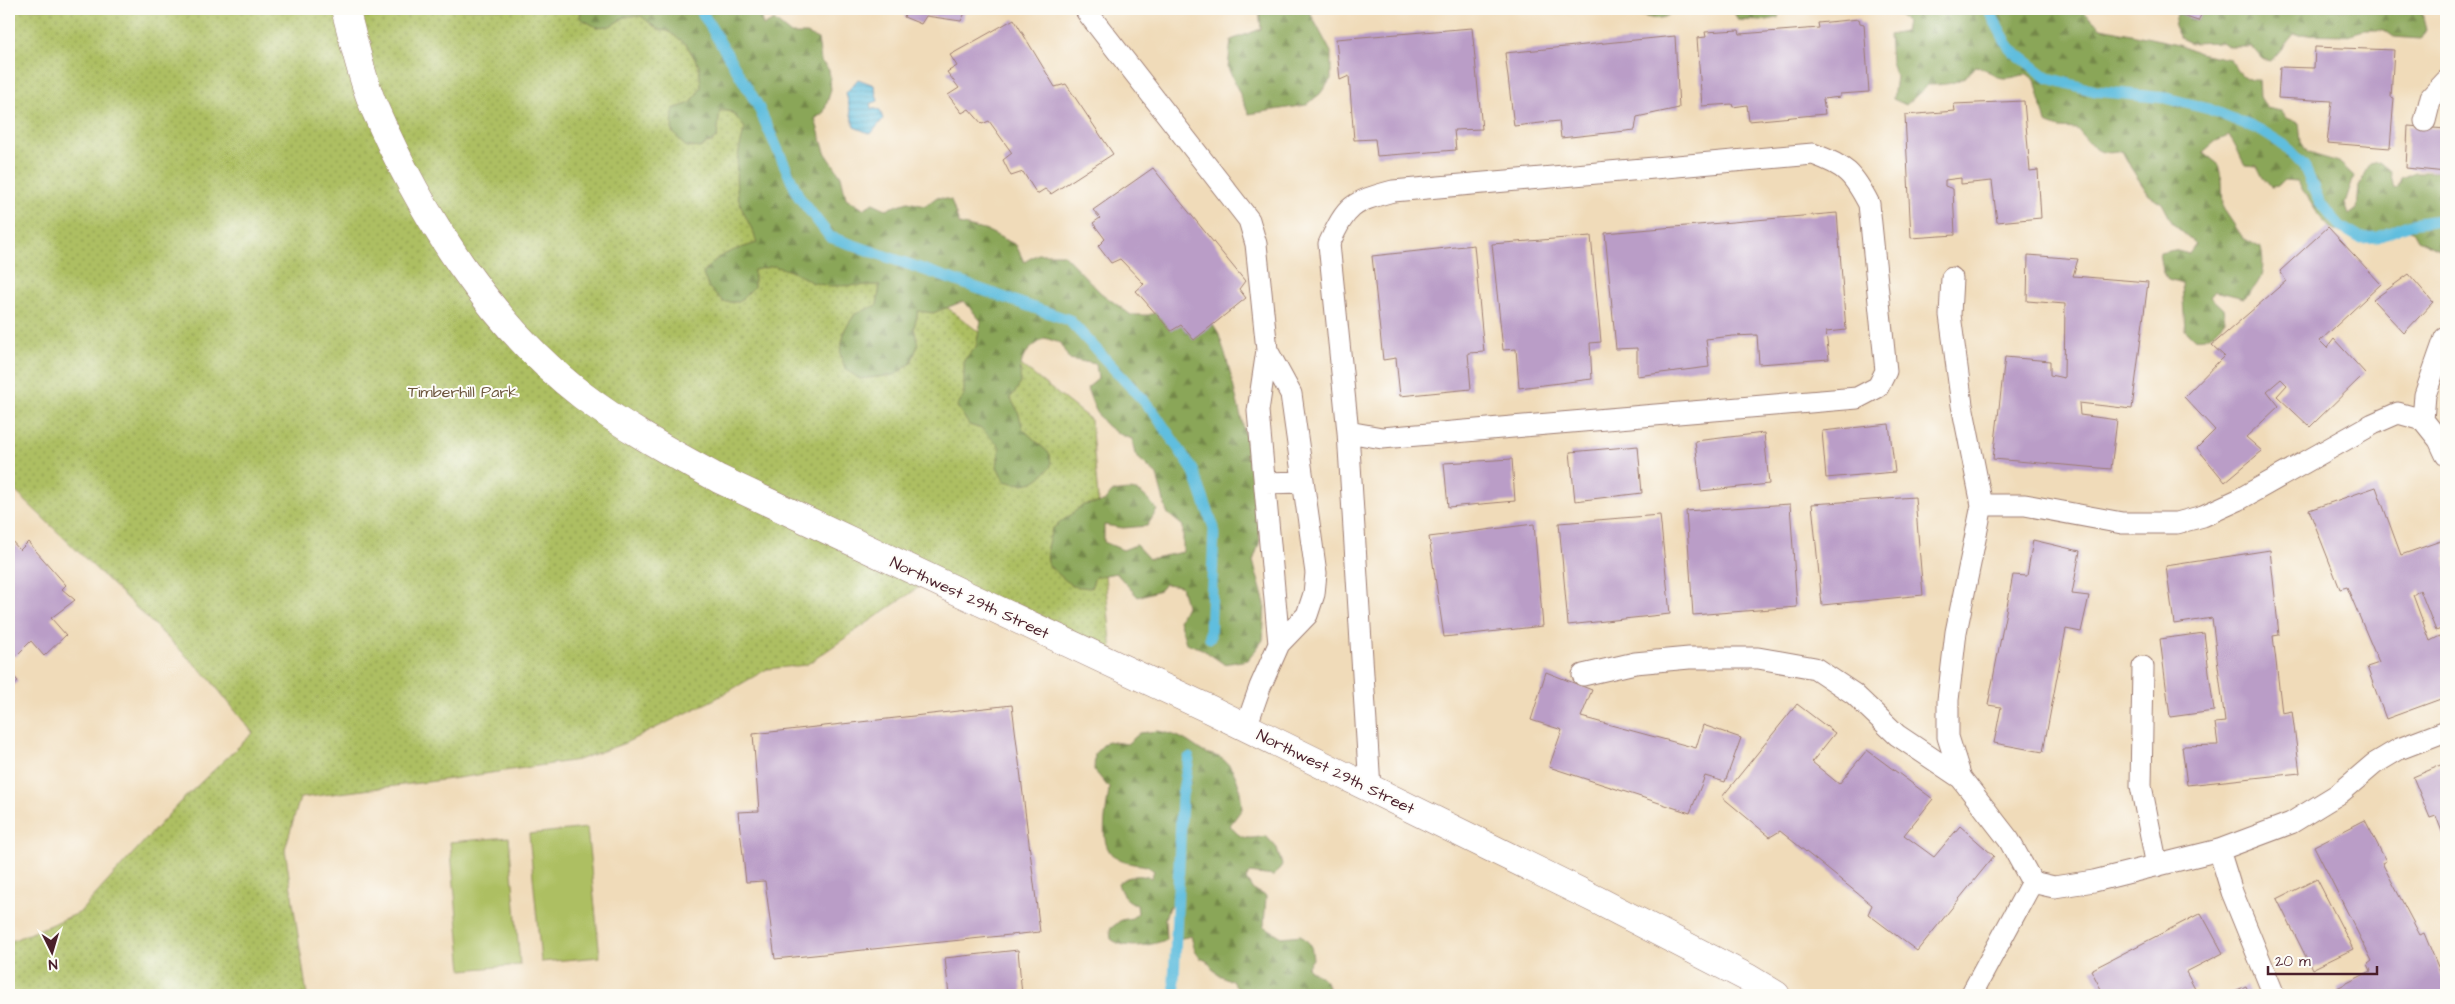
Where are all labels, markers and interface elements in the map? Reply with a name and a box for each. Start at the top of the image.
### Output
park label: Timberhill Park [408,381,518,403]
street label: Northwest 29th Street [886,551,1053,645]
street label: Northwest 29th Street [1253,724,1419,820]
north arrow [28,926,78,976]
scale bar [2268,944,2376,976]
text: 20 m [2275,951,2311,972]
text: N [48,954,58,974]

